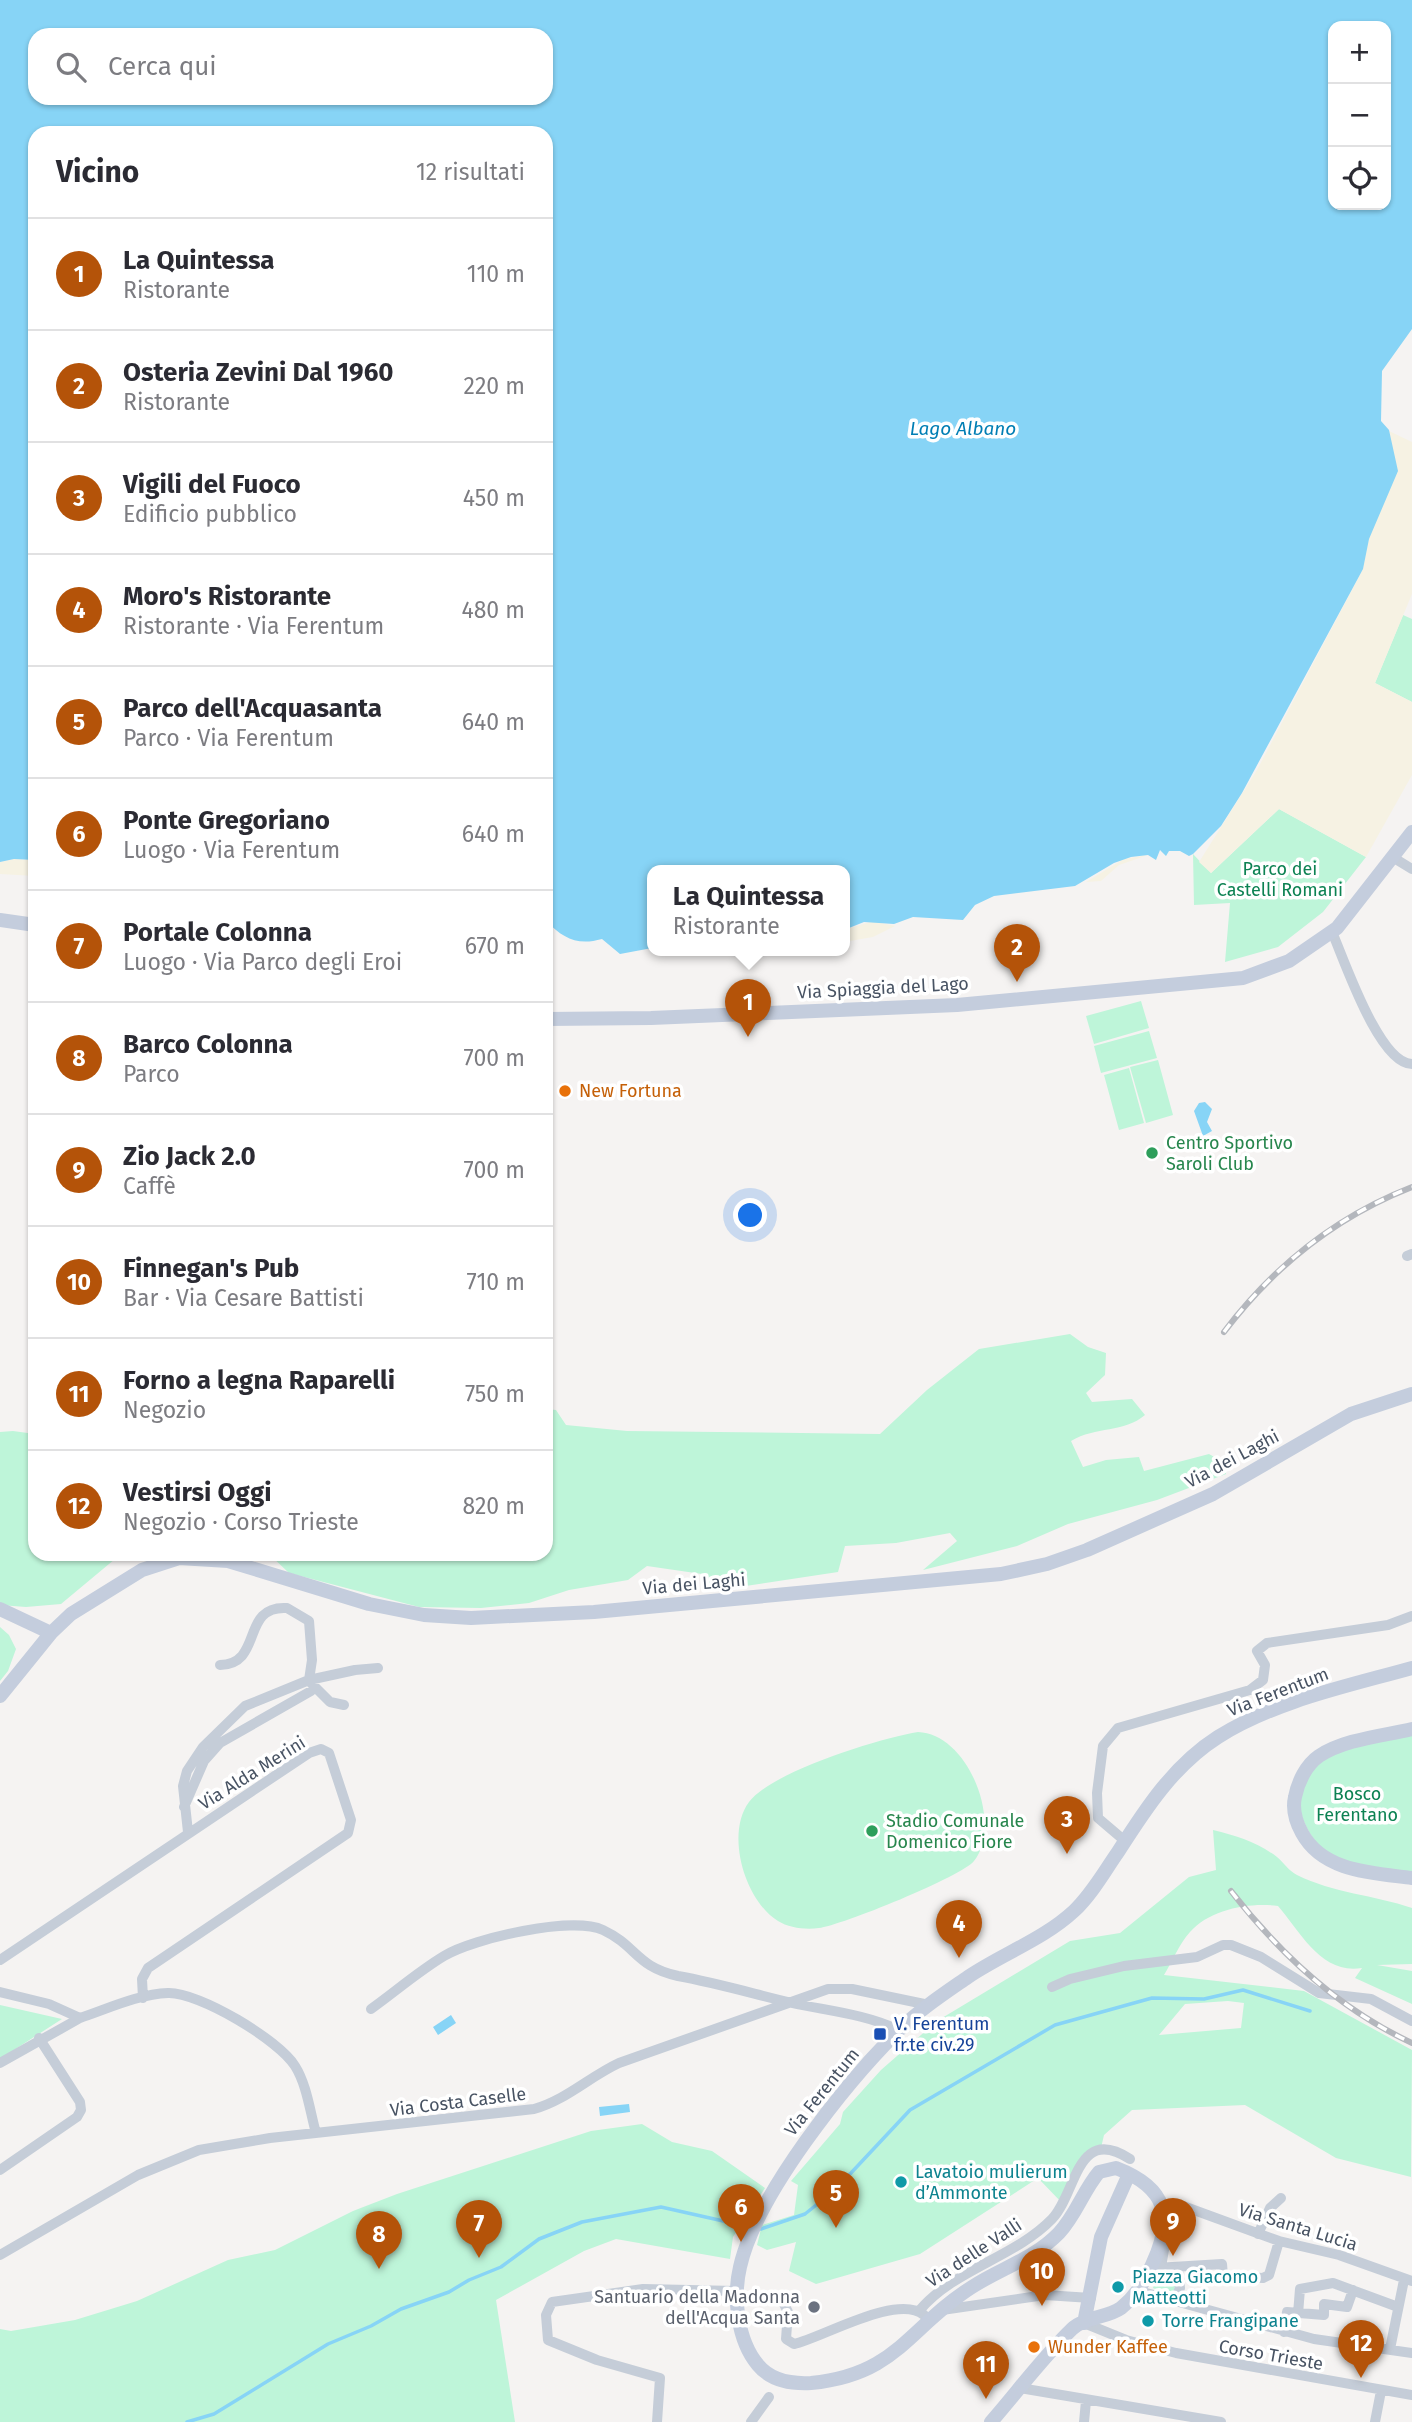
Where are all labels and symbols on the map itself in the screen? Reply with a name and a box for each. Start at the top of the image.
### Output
water label: Lago Albano [910,417,1016,440]
park label: Parco dei Castelli Romani [1217,858,1343,901]
pin: 2 [994,924,1040,982]
street label: Via Spiaggia del Lago [797,973,969,1003]
pin: 1 [725,979,771,1037]
place label: New Fortuna [579,1080,682,1102]
marker: New Fortuna [557,1083,573,1099]
place label: Centro Sportivo Saroli Club [1166,1132,1293,1175]
marker: Centro Sportivo Saroli Club [1144,1145,1160,1161]
your location [733,1198,767,1232]
street label: Via dei Laghi [1181,1425,1283,1493]
street label: Via dei Laghi [642,1569,746,1599]
street label: Via Ferentum [1224,1663,1332,1721]
street label: Via Alda Merini [194,1731,310,1815]
park label: Bosco Ferentano [1316,1783,1398,1826]
pin: 3 [1044,1796,1090,1854]
place label: Stadio Comunale Domenico Fiore [886,1810,1024,1853]
marker: Stadio Comunale Domenico Fiore [864,1823,880,1839]
pin: 4 [936,1900,982,1958]
place label: V. Ferentum fr.te civ.29 [894,2013,989,2056]
marker: V. Ferentum fr.te civ.29 [872,2026,888,2042]
street label: Via Ferentum [780,2044,864,2140]
street label: Via Costa Caselle [389,2083,527,2121]
place label: Lavatoio mulierum d’Ammonte [915,2161,1068,2204]
pin: 5 [813,2170,859,2228]
marker: Lavatoio mulierum d’Ammonte [893,2174,909,2190]
pin: 6 [718,2184,764,2242]
pin: 9 [1150,2198,1196,2256]
street label: Via Santa Lucia [1236,2198,1360,2256]
pin: 7 [456,2200,502,2258]
pin: 8 [356,2211,402,2269]
street label: Via delle Valli [922,2214,1026,2292]
pin: 10 [1019,2248,1065,2306]
place label: Piazza Giacomo Matteotti [1132,2266,1258,2309]
marker: Piazza Giacomo Matteotti [1110,2279,1126,2295]
place label: Santuario della Madonna dell'Acqua Santa [594,2286,800,2329]
marker: Santuario della Madonna dell'Acqua Santa [806,2299,822,2315]
place label: Torre Frangipane [1162,2310,1299,2332]
marker: Torre Frangipane [1140,2313,1156,2329]
pin: 12 [1338,2320,1384,2378]
street label: Corso Trieste [1217,2335,1325,2375]
place label: Wunder Kaffee [1048,2336,1168,2358]
marker: Wunder Kaffee [1026,2339,1042,2355]
pin: 11 [963,2341,1009,2399]

